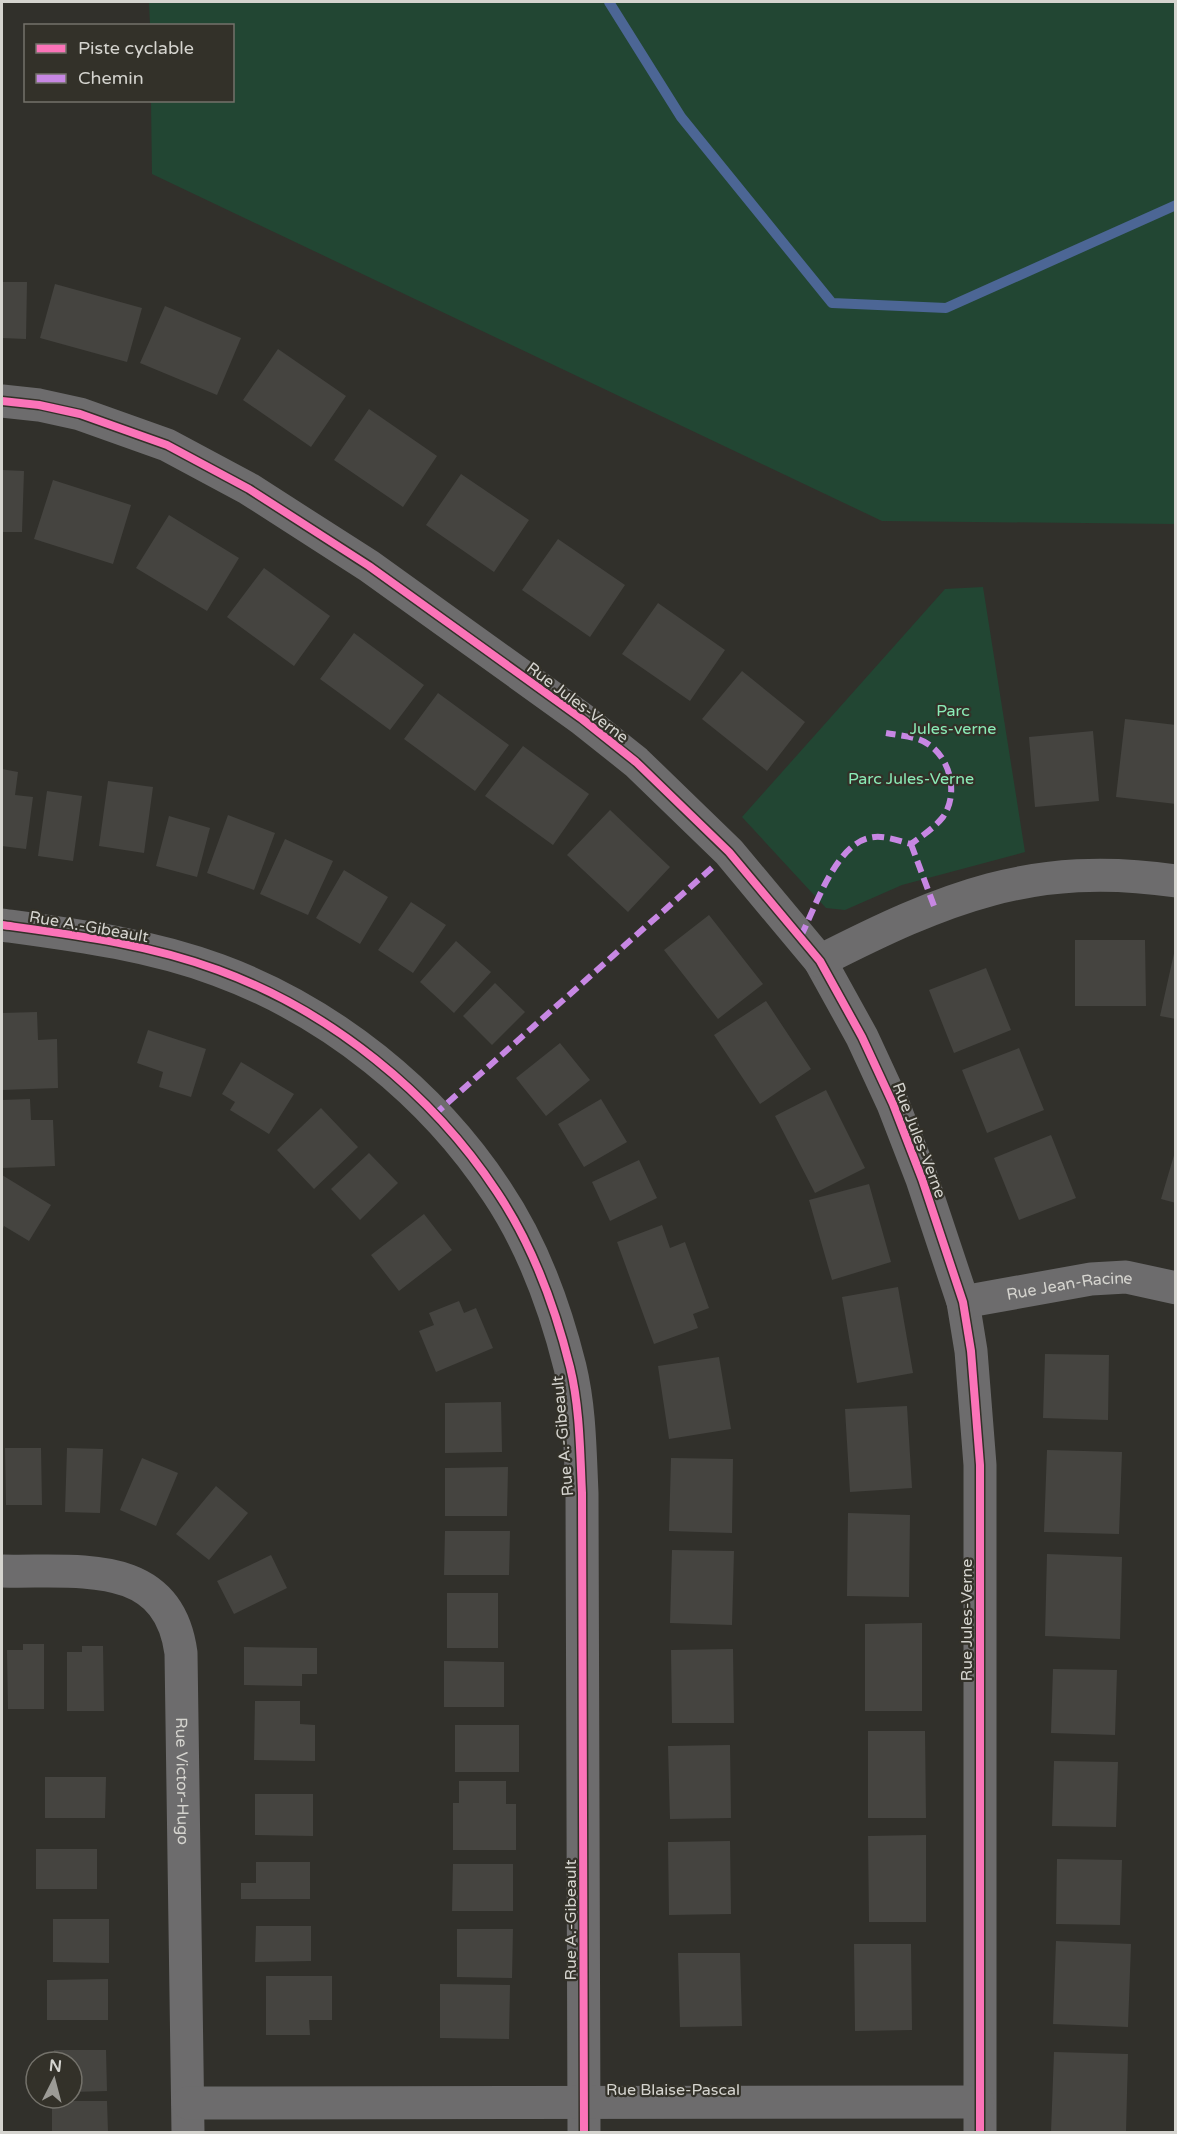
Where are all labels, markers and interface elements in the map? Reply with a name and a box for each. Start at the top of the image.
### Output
legend [24,24,234,102]
text: Piste cyclable [78,37,194,59]
text: Chemin [78,67,144,89]
street label: Rue Jules-Verne [522,658,632,748]
park label: Parc Jules-verne [910,701,996,739]
park label: Parc Jules-Verne [848,769,974,789]
street label: Rue A.-Gibeault [28,907,150,947]
street label: Rue Jules-Verne [888,1080,950,1201]
street label: Rue Jean-Racine [1005,1268,1135,1305]
street label: Rue A.-Gibeault [548,1375,578,1497]
street label: Rue Jules-Verne [957,1559,977,1681]
street label: Rue Victor-Hugo [171,1717,193,1845]
street label: Rue A.-Gibeault [561,1860,581,1981]
north arrow [24,2050,84,2110]
text: N [48,2055,63,2077]
street label: Rue Blaise-Pascal [606,2080,740,2100]

